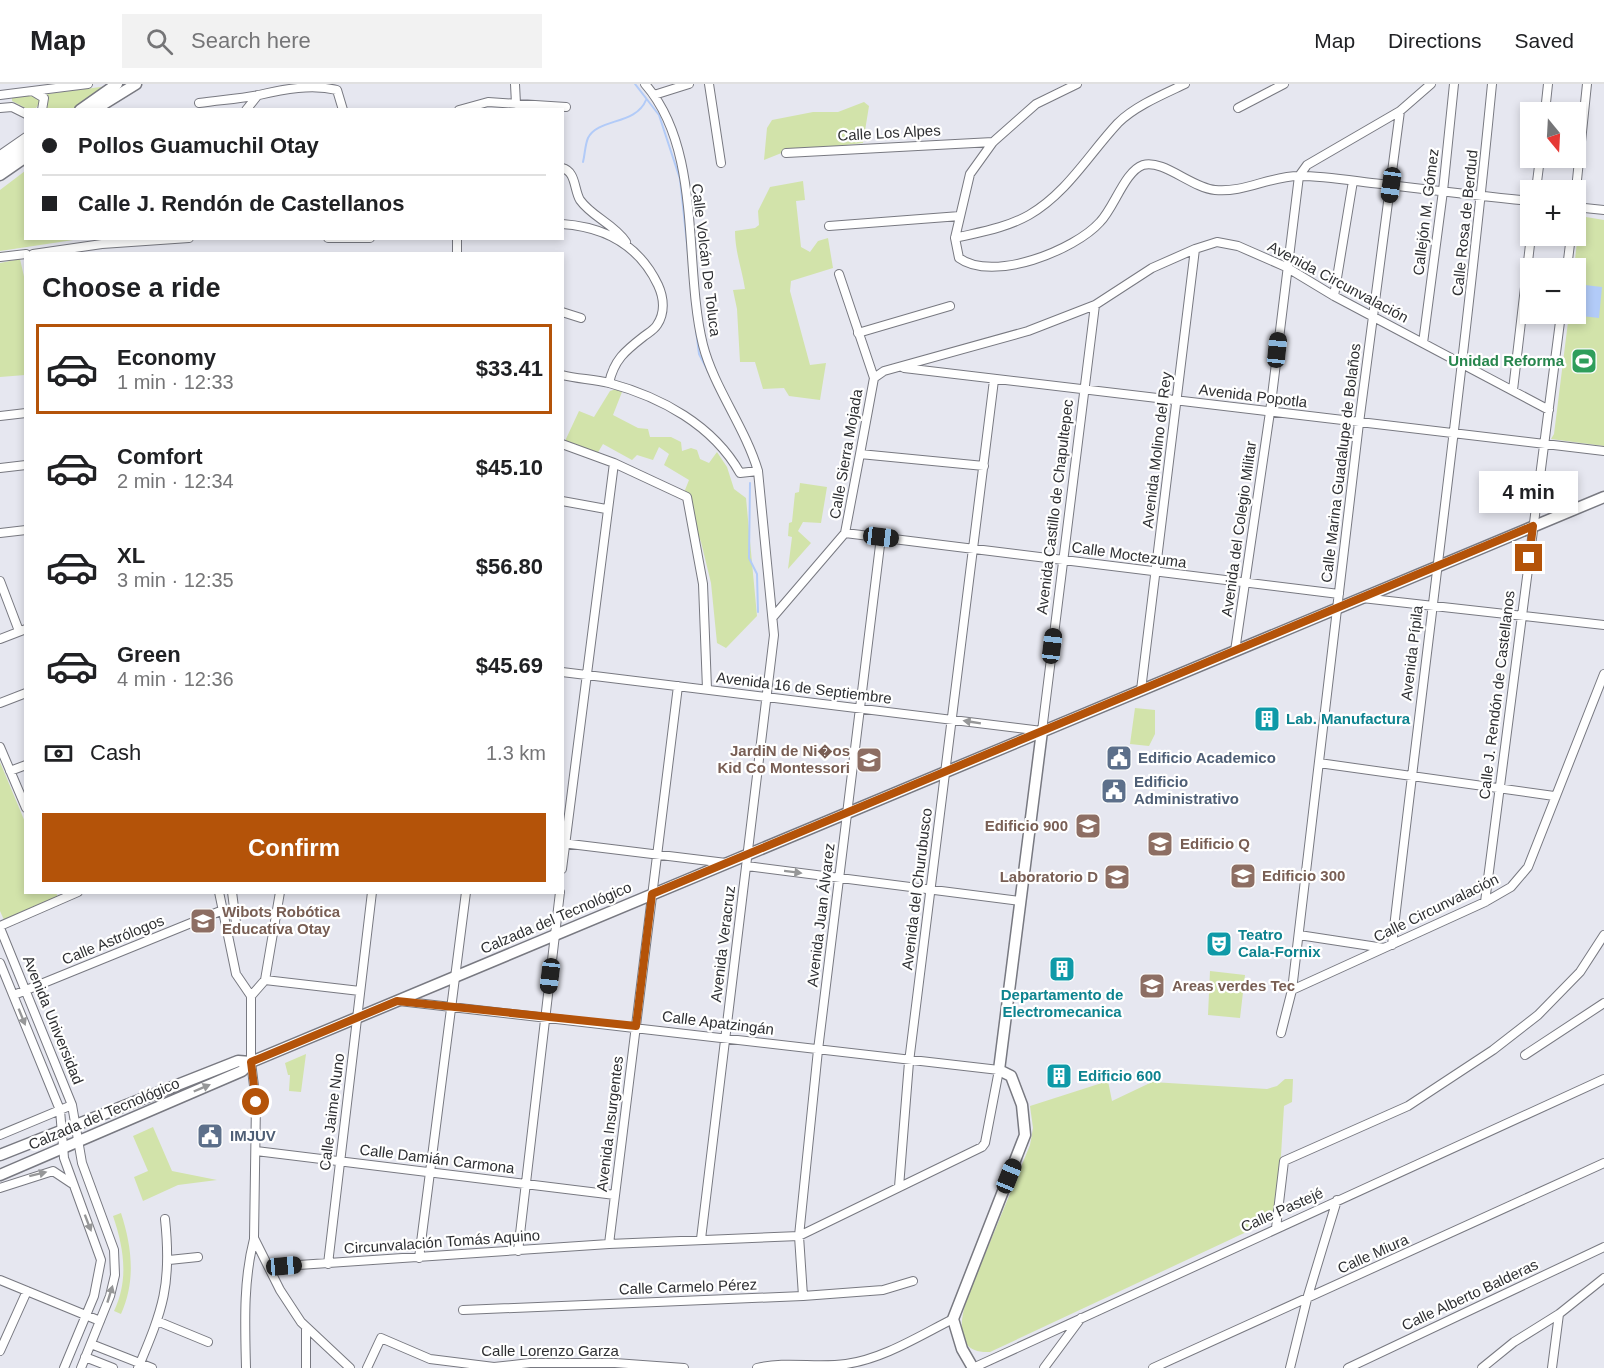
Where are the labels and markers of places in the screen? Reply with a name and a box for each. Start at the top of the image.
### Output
sports icon: Unidad Reforma [1569,346,1599,376]
place label: Unidad Reforma [1448,352,1565,369]
building icon: Lab. Manufactura [1252,704,1282,734]
place label: Lab. Manufactura [1286,710,1411,727]
place label: JardiN de Ni�os Kid Co Montessori [717,742,850,776]
public building icon: Edificio Academico [1104,743,1134,773]
school or university icon: JardiN de Ni�os Kid Co Montessori [854,745,884,775]
place label: Edificio Academico [1138,749,1276,766]
place label: Edificio Administrativo [1134,773,1239,807]
public building icon: Edificio Administrativo [1099,776,1129,806]
school or university icon: Edificio 900 [1073,811,1103,841]
place label: Edificio 900 [985,817,1068,834]
school or university icon: Edificio Q [1145,829,1175,859]
place label: Edificio Q [1180,835,1250,852]
school or university icon: Edificio 300 [1228,861,1258,891]
school or university icon: Laboratorio D [1102,862,1132,892]
place label: Edificio 300 [1262,867,1345,884]
place label: Laboratorio D [1000,868,1098,885]
place label: Wibots Robótica Educatíva Otay [222,903,341,937]
school or university icon: Wibots Robótica Educatíva Otay [188,906,218,936]
place label: Teatro Cala-Fornix [1238,926,1321,960]
theatre icon: Teatro Cala-Fornix [1204,929,1234,959]
building icon: Departamento de Electromecanica [1047,954,1077,984]
school or university icon: Areas verdes Tec [1137,971,1167,1001]
place label: Areas verdes Tec [1172,977,1295,994]
place label: Departamento de Electromecanica [1001,986,1123,1020]
building icon: Edificio 600 [1044,1061,1074,1091]
place label: Edificio 600 [1078,1067,1161,1084]
public building icon: IMJUV [195,1121,225,1151]
place label: IMJUV [230,1127,276,1144]

